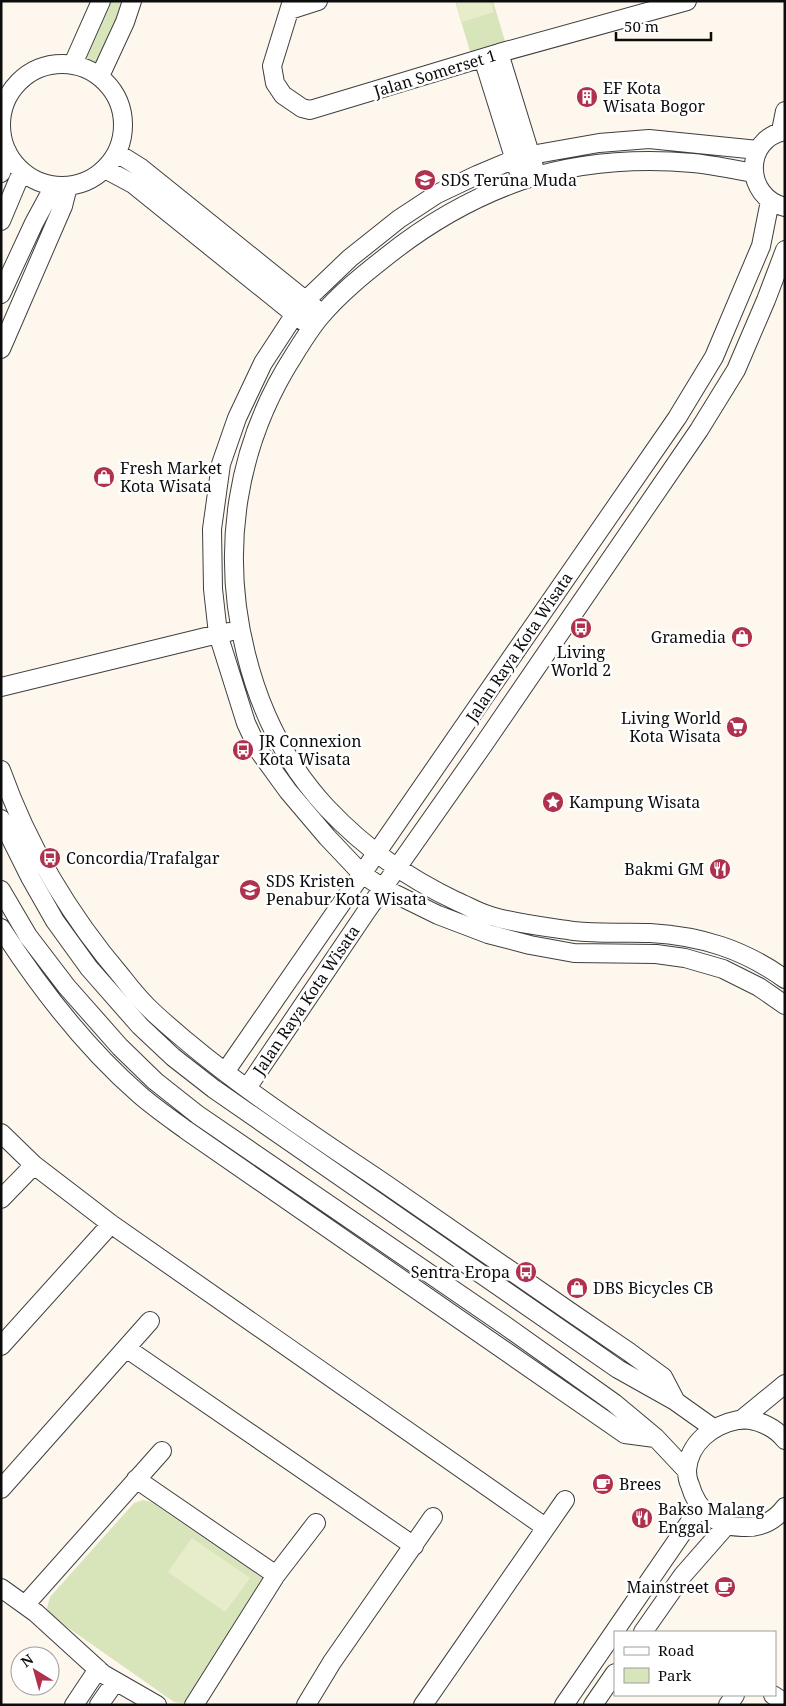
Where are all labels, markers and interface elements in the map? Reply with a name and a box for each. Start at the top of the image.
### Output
scale bar [616,10,711,42]
text: 50 m [624,16,659,36]
street label: Jalan Somerset 1 [370,44,499,102]
place label: EF Kota Wisata Bogor [603,77,705,117]
building icon: EF Kota Wisata Bogor [575,85,599,109]
school or university icon: SDS Teruna Muda [413,168,437,192]
place label: SDS Teruna Muda [441,169,577,191]
place label: Fresh Market Kota Wisata [120,457,222,497]
shop icon: Fresh Market Kota Wisata [92,465,116,489]
street label: Jalan Raya Kota Wisata [460,568,577,727]
bus stop icon: Living World 2 [569,616,593,640]
shop icon: Gramedia [730,625,754,649]
place label: Gramedia [651,626,726,648]
place label: Living World 2 [551,641,611,681]
place label: Living World Kota Wisata [621,707,721,747]
supermarket icon: Living World Kota Wisata [725,715,749,739]
place label: JR Connexion Kota Wisata [258,730,362,770]
bus stop icon: JR Connexion Kota Wisata [231,738,255,762]
place icon: Kampung Wisata [541,790,565,814]
place label: Kampung Wisata [569,791,700,813]
bus stop icon: Concordia/Trafalgar [38,846,62,870]
place label: Concordia/Trafalgar [66,847,220,869]
restaurant icon: Bakmi GM [708,857,732,881]
place label: Bakmi GM [624,858,704,880]
place label: SDS Kristen Penabur Kota Wisata [266,870,427,910]
school or university icon: SDS Kristen Penabur Kota Wisata [238,878,262,902]
street label: Jalan Raya Kota Wisata [247,921,364,1080]
bus stop icon: Sentra Eropa [514,1260,538,1284]
place label: Sentra Eropa [411,1261,510,1283]
shop icon: DBS Bicycles CB [565,1276,589,1300]
place label: DBS Bicycles CB [593,1277,714,1299]
cafe icon: Brees [591,1472,615,1496]
place label: Brees [619,1473,661,1495]
place label: Bakso Malang Enggal [658,1498,765,1538]
restaurant icon: Bakso Malang Enggal [630,1506,654,1530]
cafe icon: Mainstreet [713,1575,737,1599]
place label: Mainstreet [626,1576,709,1598]
legend [614,1631,776,1696]
text: Road [658,1640,694,1660]
north arrow [10,1646,60,1696]
text: N [17,1649,37,1671]
text: Park [658,1665,692,1685]

